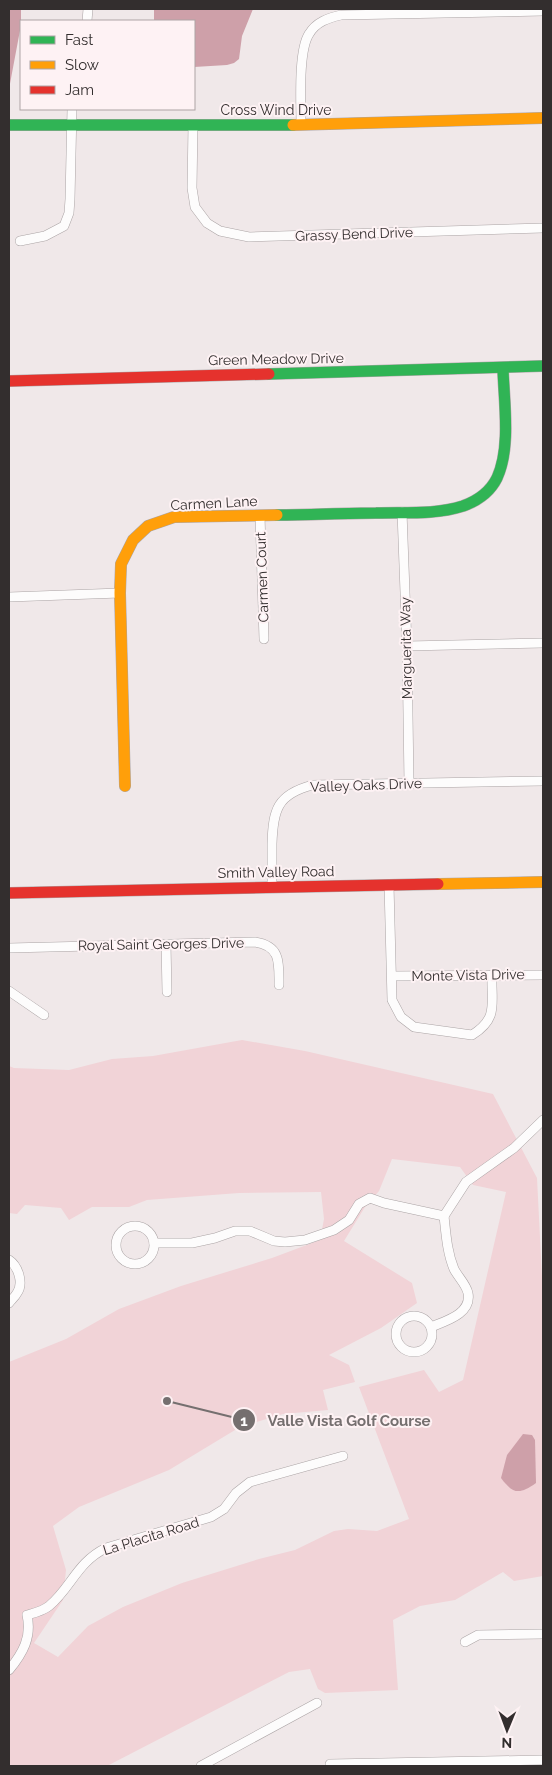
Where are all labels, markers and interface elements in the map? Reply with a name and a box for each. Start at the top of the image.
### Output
legend [20,20,195,110]
text: Fast [65,31,93,49]
text: Slow [65,56,99,74]
text: Jam [65,81,94,99]
street label: Cross Wind Drive [221,102,331,118]
street label: Grassy Bend Drive [295,224,413,244]
street label: Green Meadow Drive [208,350,344,368]
street label: Carmen Lane [170,493,258,513]
street label: Carmen Court [252,531,272,623]
street label: Marguerita Way [397,596,415,699]
street label: Valley Oaks Drive [310,775,422,795]
street label: Smith Valley Road [217,863,335,881]
street label: Royal Saint Georges Drive [78,935,244,953]
street label: Monte Vista Drive [411,966,525,984]
callout: Valle Vista Golf Course [232,1405,441,1435]
text: 1 [240,1412,248,1430]
text: Valle Vista Golf Course [267,1412,431,1430]
street label: La Placita Road [101,1514,201,1558]
north arrow [482,1705,532,1755]
text: N [501,1735,512,1751]

